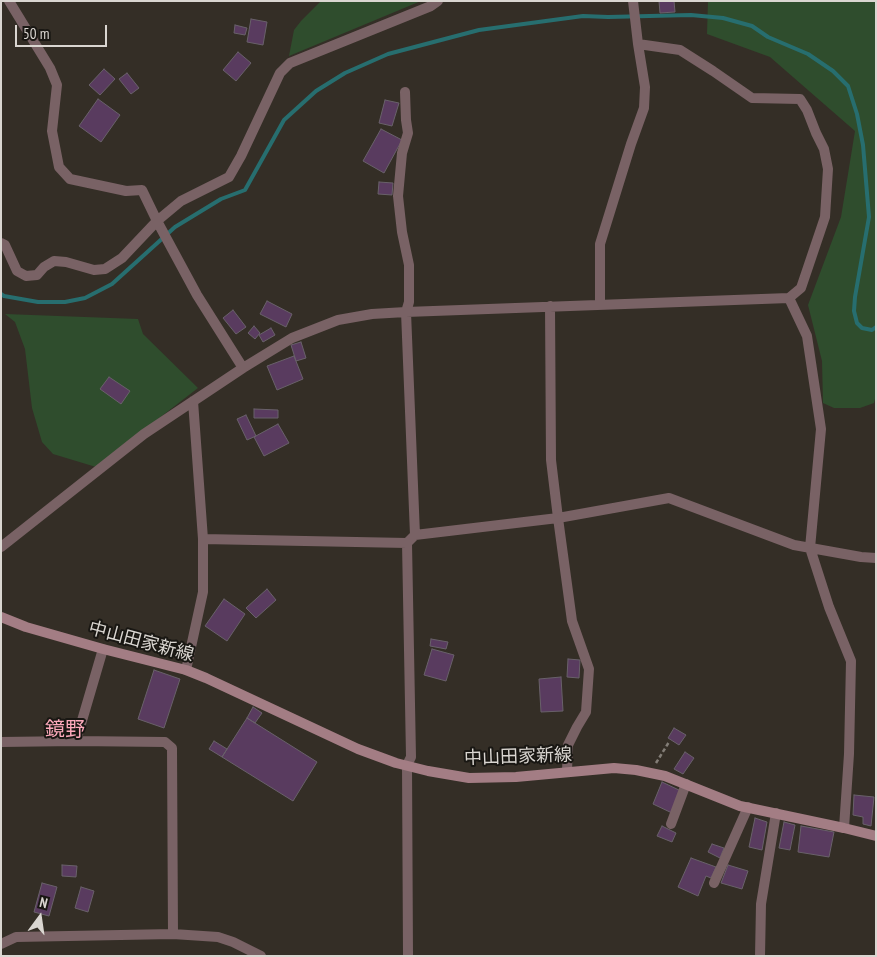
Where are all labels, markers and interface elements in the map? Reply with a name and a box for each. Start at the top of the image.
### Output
scale bar [18,15,110,47]
text: 50 m [23,24,49,43]
street label: 中山田家新線 [86,618,196,666]
district label: 鏡野 [45,718,85,742]
street label: 中山田家新線 [464,744,572,770]
north arrow [15,892,65,942]
text: N [38,893,49,912]

